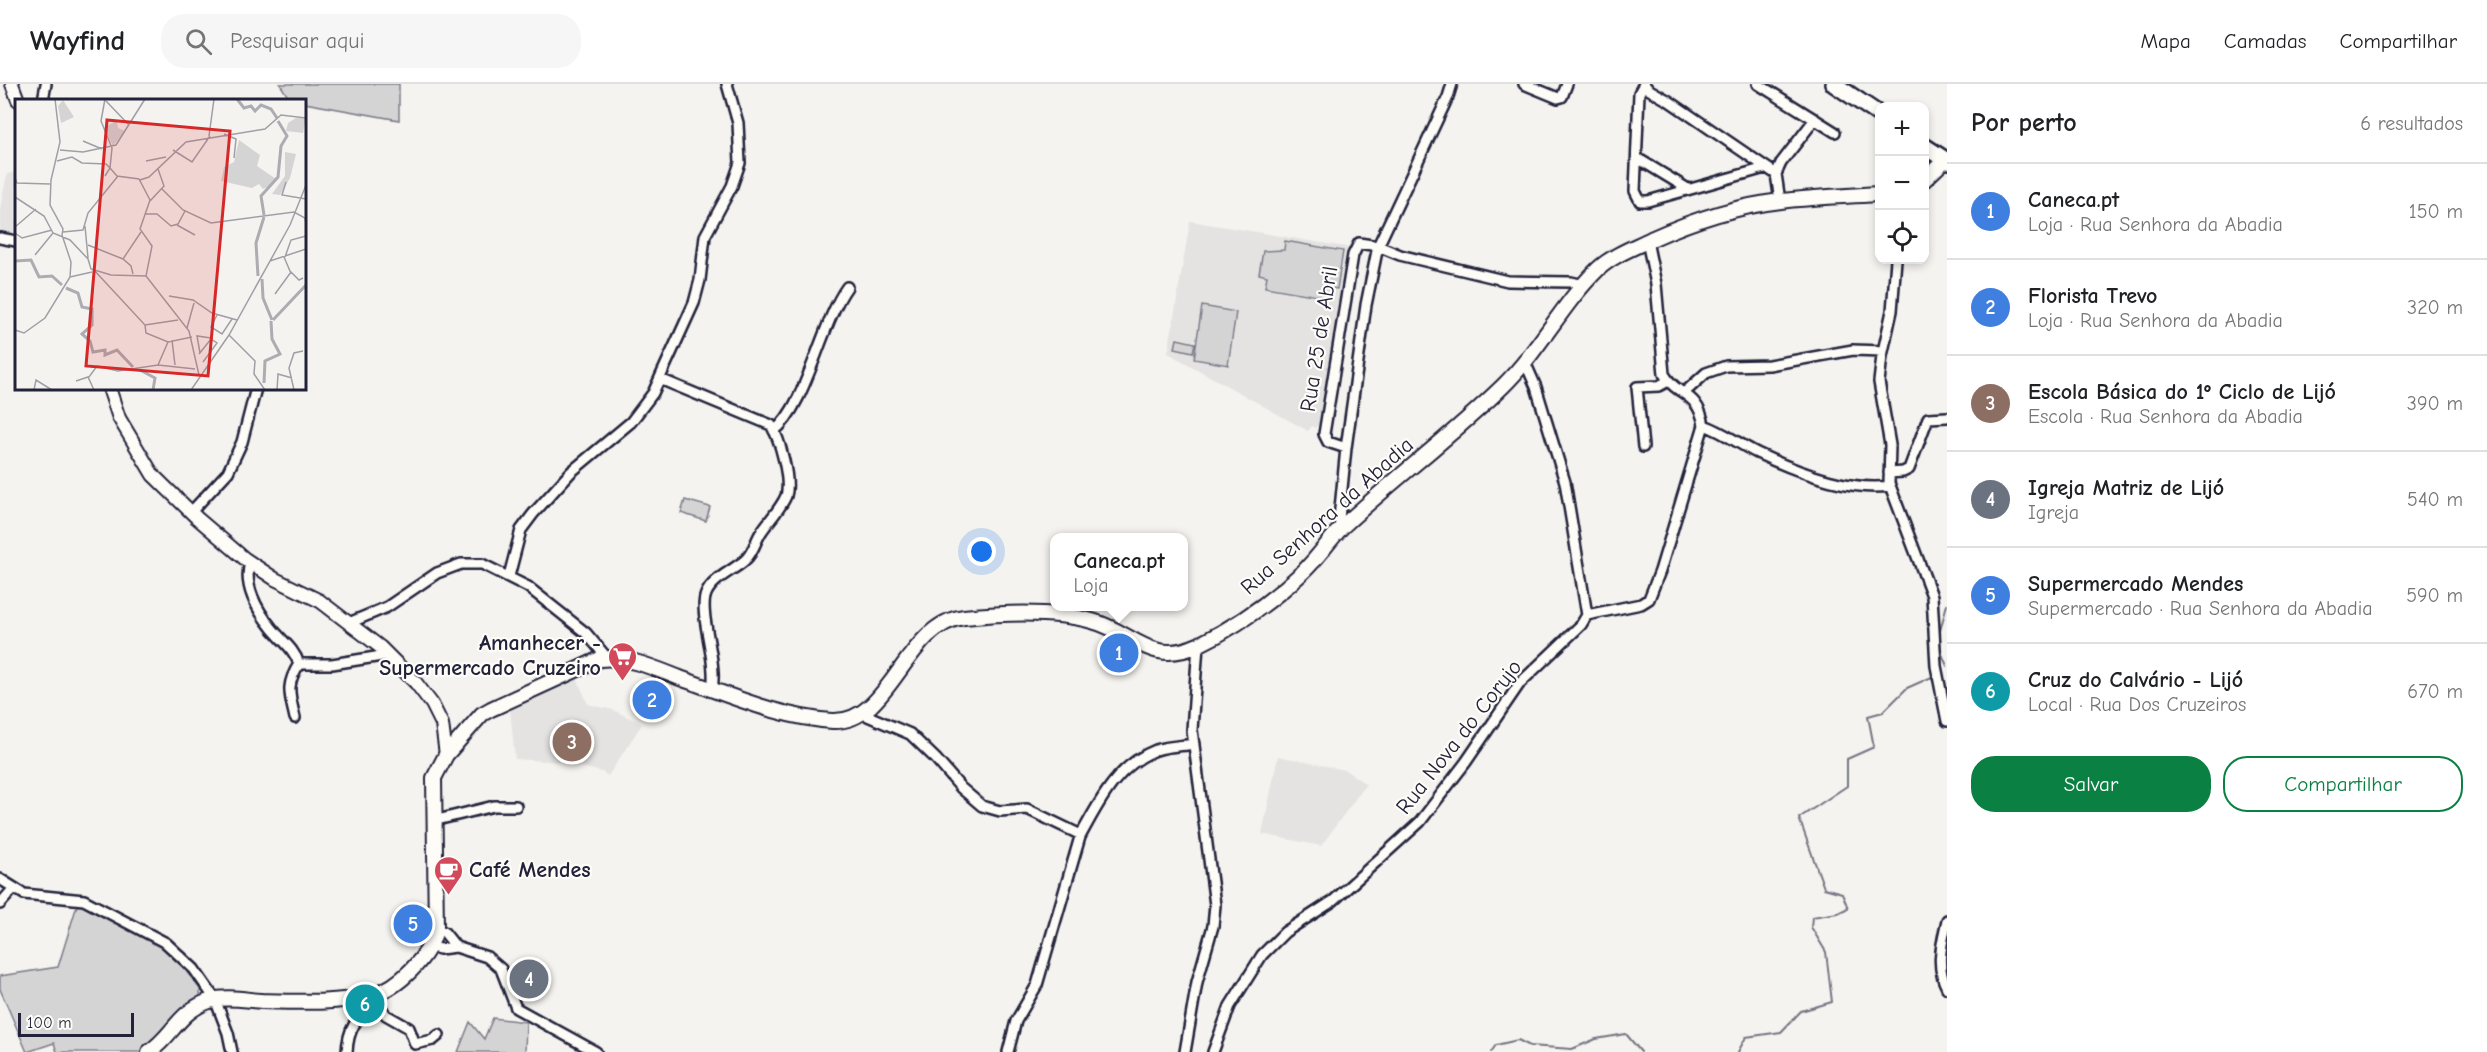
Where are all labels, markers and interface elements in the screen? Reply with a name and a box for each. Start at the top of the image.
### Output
search box [161,14,581,68]
text: Wayfind [30,25,125,57]
icon: search [182,25,215,58]
text: Pesquisar aqui [230,28,365,54]
text: Mapa [2140,29,2191,53]
text: Camadas [2224,29,2307,53]
text: Compartilhar [2340,29,2457,53]
inset map [15,99,306,390]
map controls [1875,102,1929,264]
button: + [1875,102,1929,156]
text: Por perto [1971,108,2077,138]
text: 6 resultados [2360,112,2463,135]
button: − [1875,156,1929,210]
text: Caneca.pt [2028,187,2119,213]
text: 1 [1987,200,1994,223]
text: 150 m [2409,200,2463,223]
button: locate [1875,210,1929,264]
text: Loja · Rua Senhora da Abadia [2028,213,2283,236]
street label: Rua 25 de Abril [1295,264,1343,414]
text: Florista Trevo [2028,283,2158,309]
text: 2 [1986,296,1995,319]
text: 320 m [2407,296,2463,319]
text: Loja · Rua Senhora da Abadia [2028,309,2283,332]
text: Escola Básica do 1º Ciclo de Lijó [2028,379,2336,405]
text: 3 [1986,392,1995,415]
text: 390 m [2407,392,2463,415]
text: Escola · Rua Senhora da Abadia [2028,405,2303,428]
street label: Rua Senhora da Abadia [1235,432,1419,600]
text: Igreja Matriz de Lijó [2028,475,2224,501]
text: 4 [1986,488,1995,511]
text: 540 m [2407,488,2463,511]
text: Igreja [2028,501,2079,524]
popup [1050,533,1188,611]
your location [967,537,996,566]
text: Caneca.pt [1073,548,1165,574]
text: Supermercado Mendes [2028,571,2243,597]
text: Loja [1073,574,1109,597]
text: 5 [1985,584,1996,607]
text: 590 m [2406,584,2463,607]
text: Supermercado · Rua Senhora da Abadia [2028,597,2373,620]
place label: Amanhecer - Supermercado Cruzeiro [379,630,601,681]
pin: 1 [1100,630,1138,676]
supermarket icon: Amanhecer - Supermercado Cruzeiro [606,640,638,682]
street label: Rua Nova do Corujo [1391,655,1527,819]
text: Cruz do Calvário - Lijó [2028,667,2243,693]
pin: 2 [632,678,672,722]
text: 6 [1985,680,1996,703]
text: 670 m [2407,680,2463,703]
text: Local · Rua Dos Cruzeiros [2028,693,2246,716]
pin: 3 [552,720,592,764]
button: Salvar [1971,756,2211,812]
button: Compartilhar [2223,756,2463,812]
cafe icon: Café Mendes [432,854,464,896]
place label: Café Mendes [469,857,591,883]
pin: 5 [394,902,432,946]
pin: 4 [510,956,548,1002]
pin: 6 [346,982,385,1026]
scale bar [18,1010,134,1038]
text: 100 m [27,1014,71,1032]

